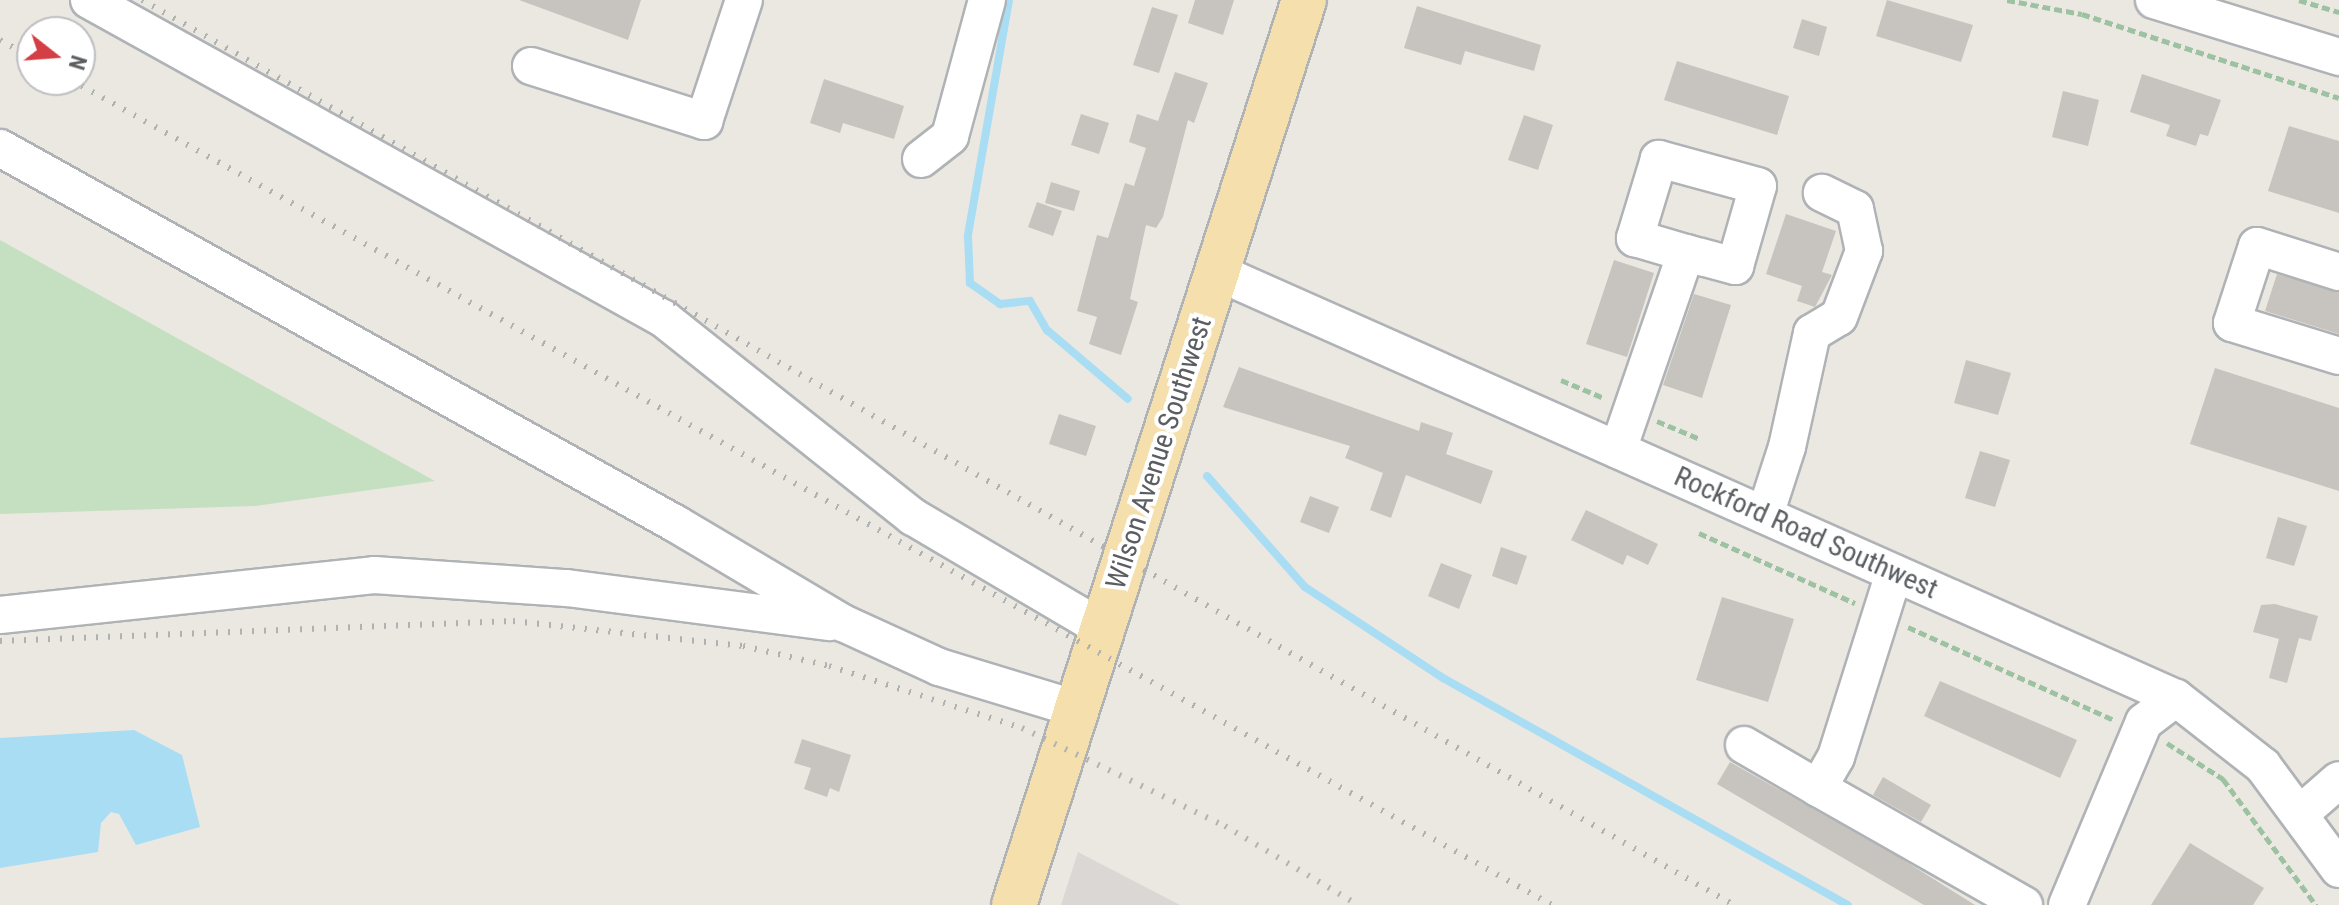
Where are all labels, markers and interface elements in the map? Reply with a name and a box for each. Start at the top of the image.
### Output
north arrow [16,16,96,96]
text: N [64,52,91,73]
street label: Wilson Avenue Southwest [1099,313,1219,593]
street label: Rockford Road Southwest [1669,460,1943,606]

